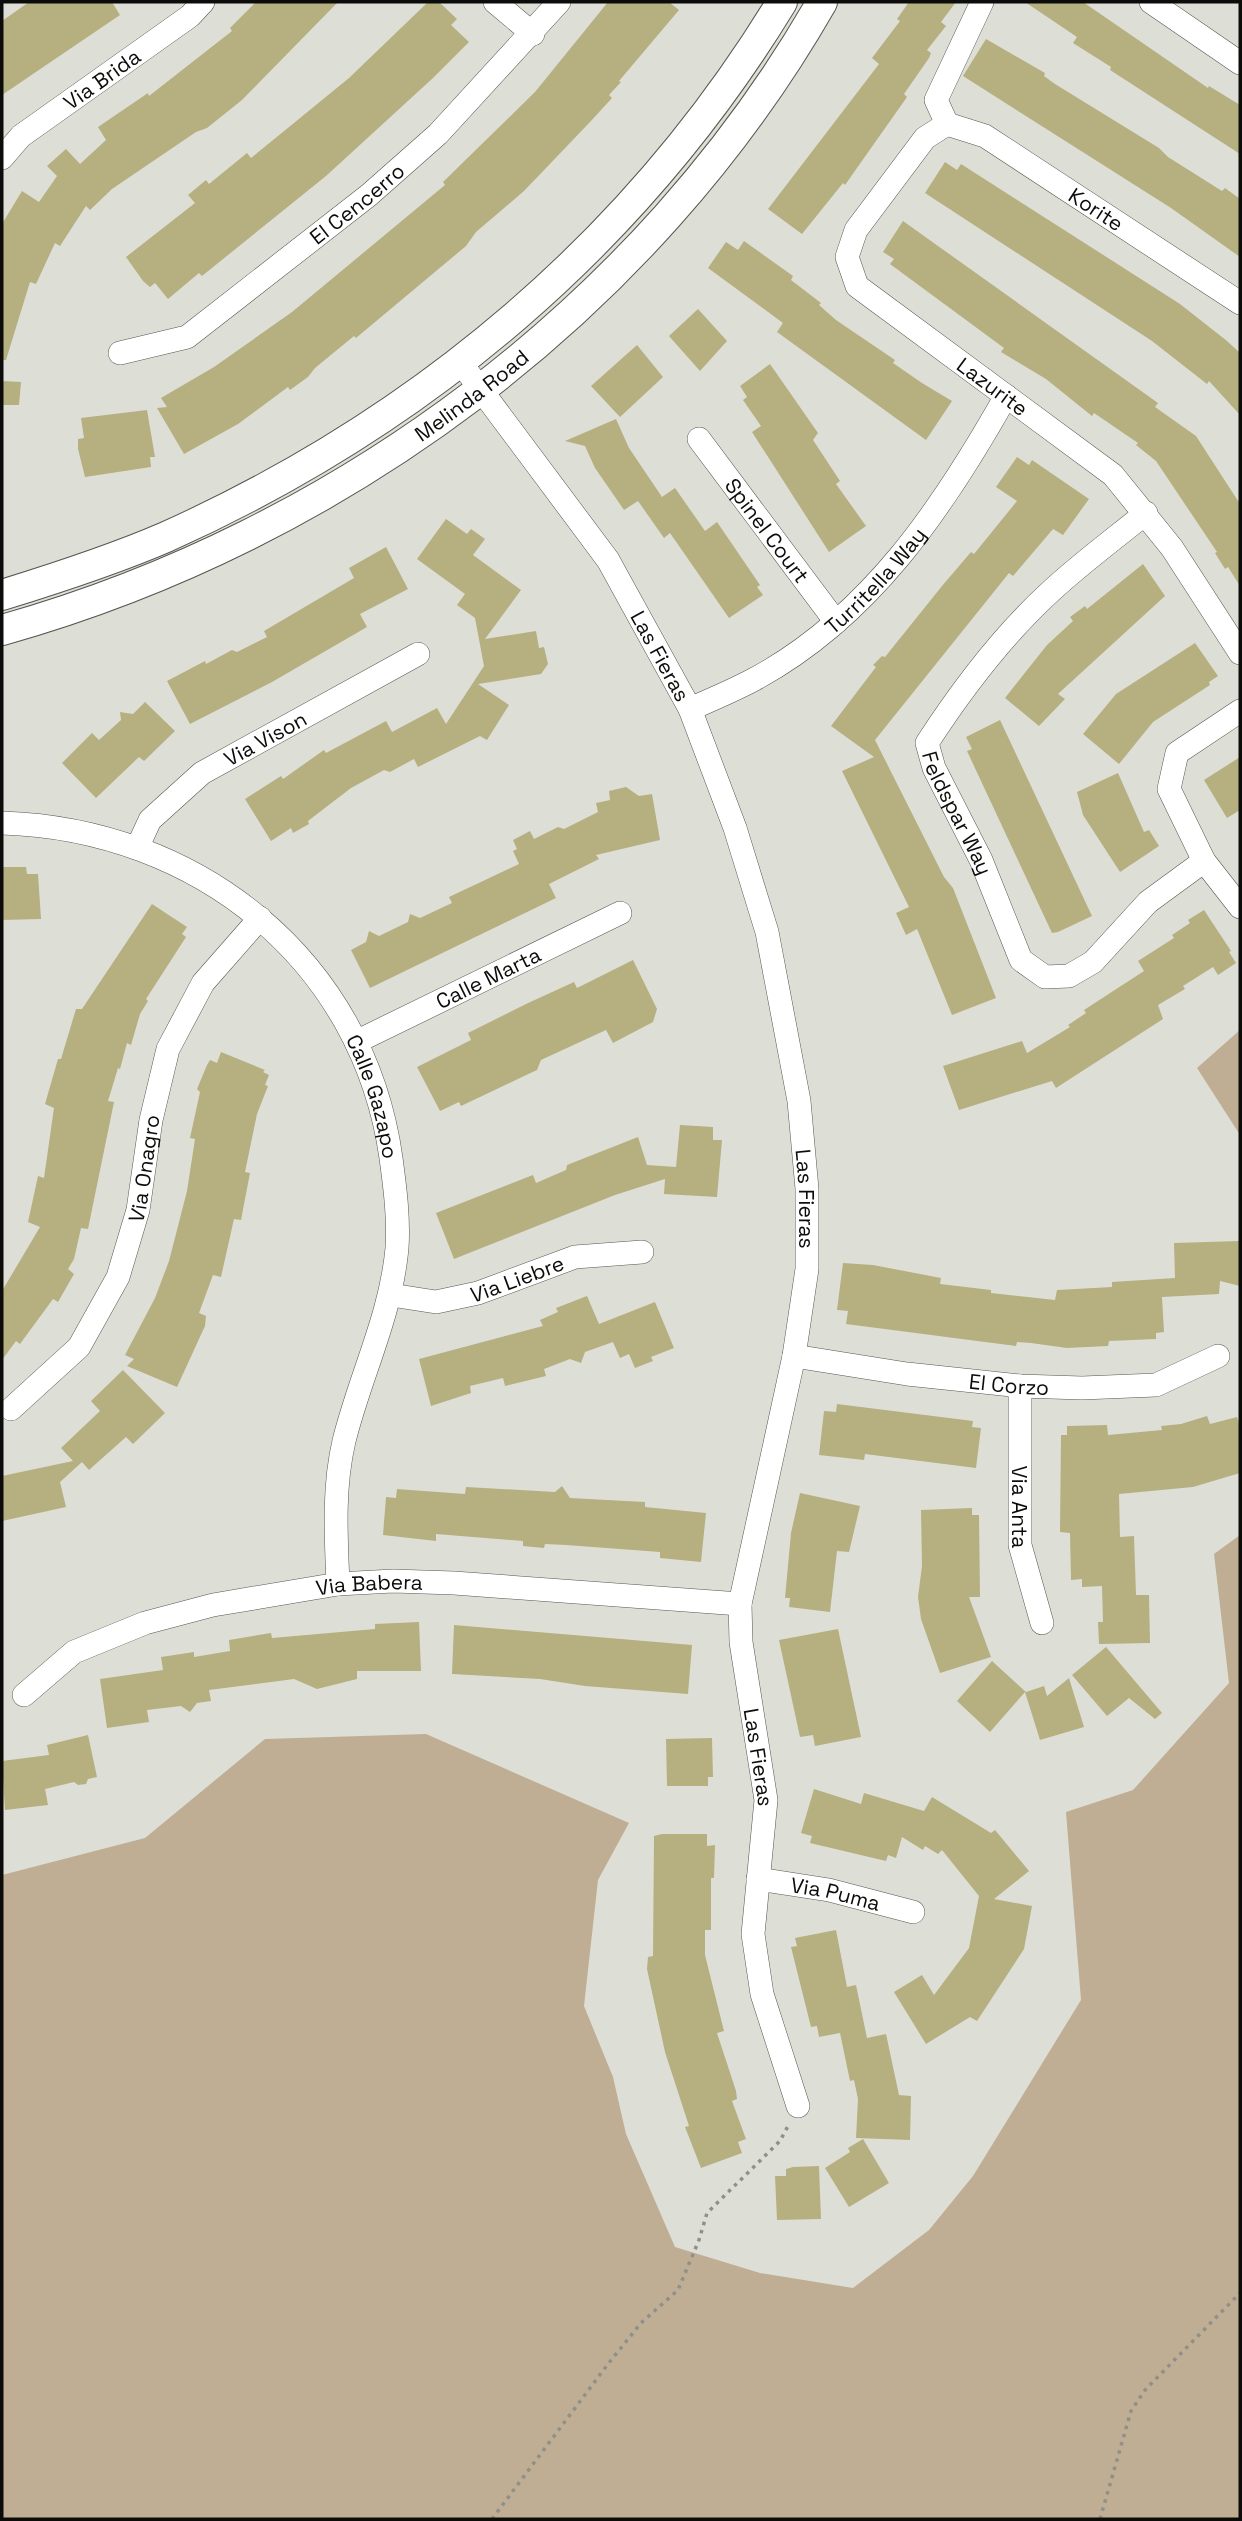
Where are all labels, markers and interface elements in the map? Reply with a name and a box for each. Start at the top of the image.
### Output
street label: Via Brida [58,42,145,115]
street label: El Cencerro [304,157,410,250]
street label: Korite [1064,181,1129,237]
street label: Melinda Road [409,343,534,447]
street label: Lazurite [952,351,1034,422]
street label: Spinel Court [719,472,815,588]
street label: Turritella Way [819,522,931,640]
street label: Las Fieras [625,606,696,706]
street label: Via Vison [219,705,311,772]
street label: Feldspar Way [916,748,999,879]
street label: Calle Marta [431,940,545,1015]
street label: Calle Gazapo [341,1030,404,1160]
street label: Via Onagro [122,1113,165,1226]
street label: Las Fieras [790,1148,821,1248]
street label: Via Liebre [468,1249,568,1308]
street label: El Corzo [968,1367,1050,1400]
street label: Via Anta [1007,1466,1034,1548]
street label: Via Babera [314,1567,423,1601]
street label: Las Fieras [738,1706,780,1808]
street label: Via Puma [789,1871,883,1916]

